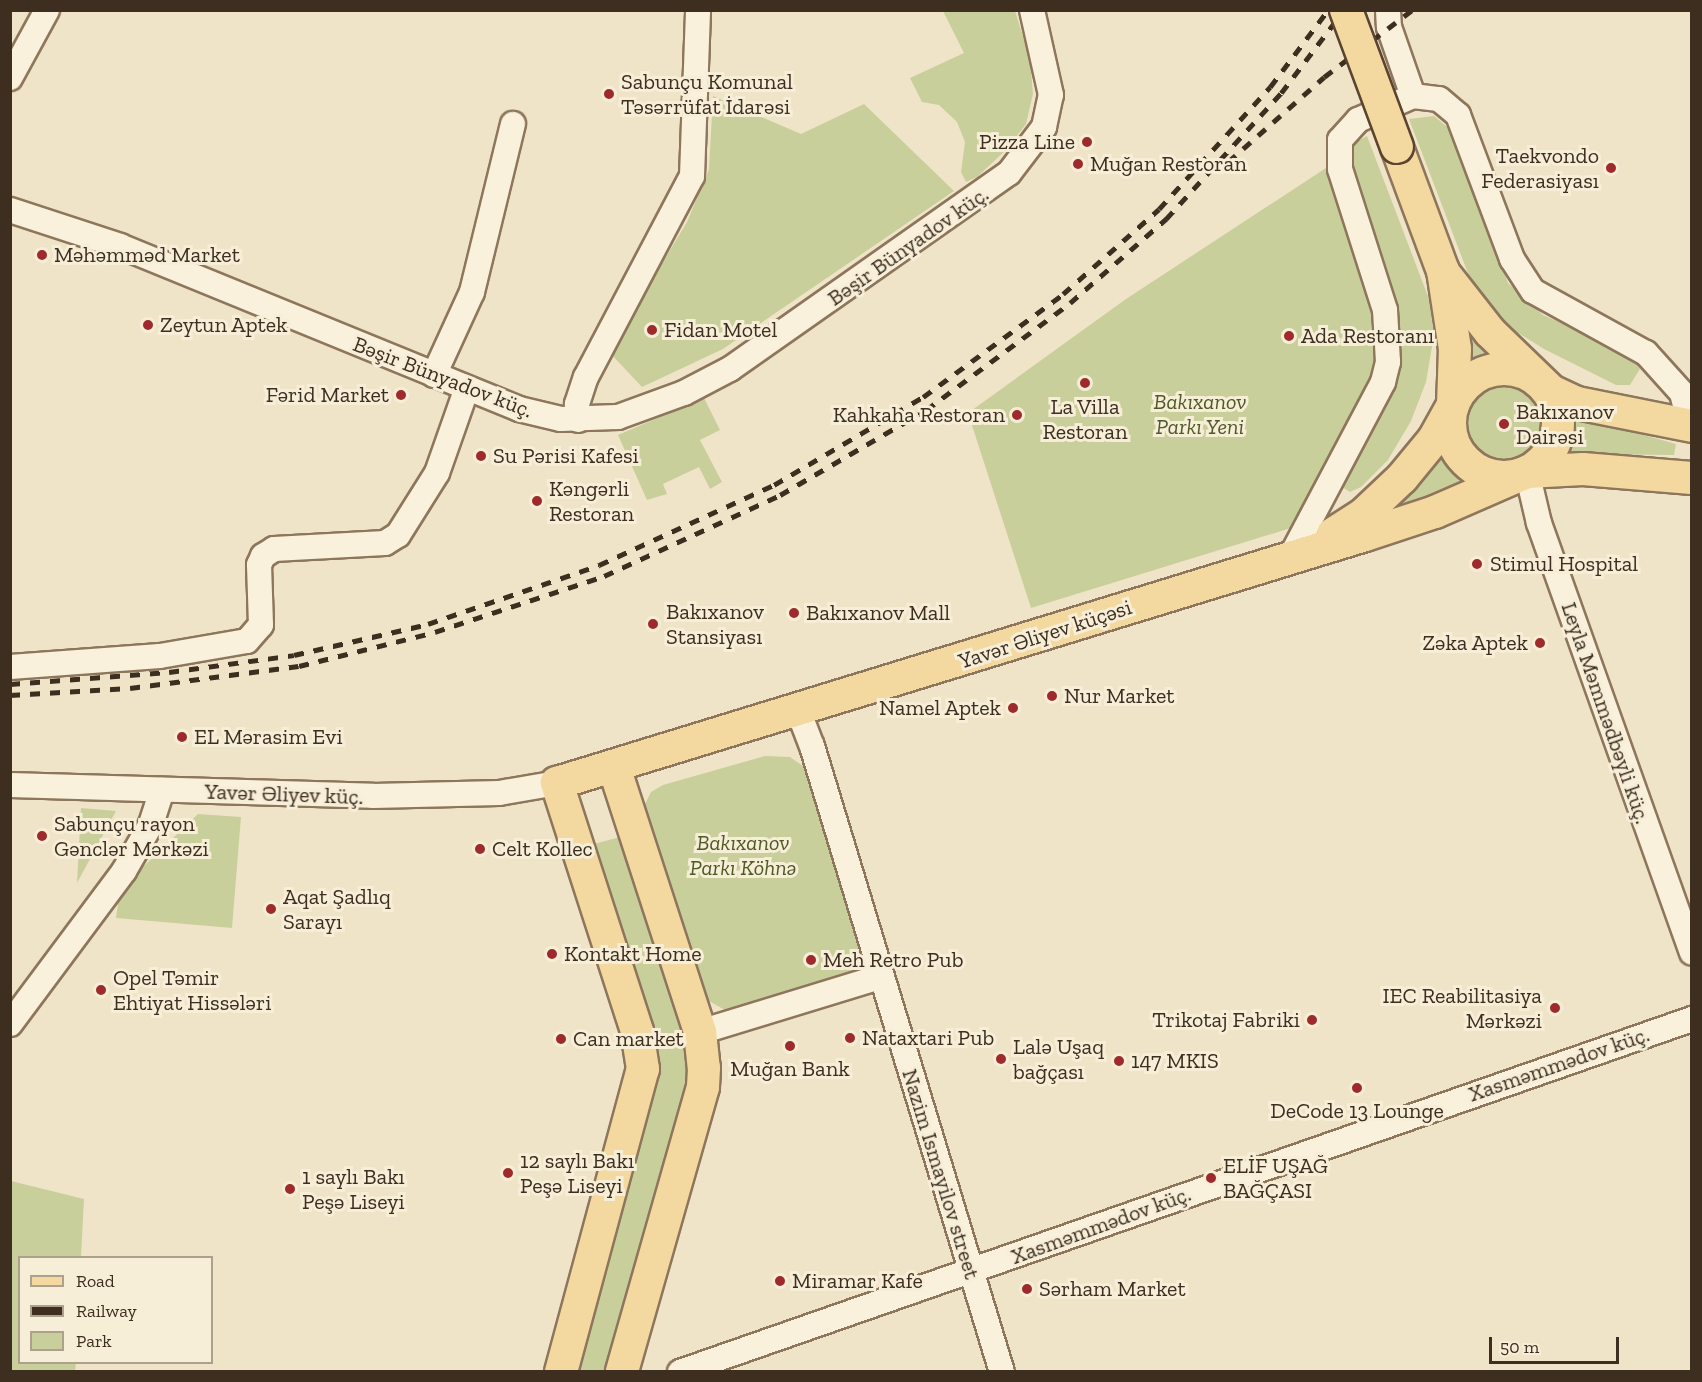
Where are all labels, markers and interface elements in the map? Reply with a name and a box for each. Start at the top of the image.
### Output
place label: Sabunçu Komunal Təsərrüfat İdarəsi [621,68,793,119]
marker: Sabunçu Komunal Təsərrüfat İdarəsi [602,87,616,101]
place label: Pizza Line [979,129,1075,155]
marker: Pizza Line [1080,135,1094,149]
place label: Taekvondo Federasiyası [1481,142,1599,194]
place label: Muğan Restoran [1090,151,1247,177]
marker: Muğan Restoran [1071,157,1085,171]
marker: Taekvondo Federasiyası [1604,161,1618,175]
street label: Bəşir Bünyadov küç. [822,180,994,312]
place label: Məhəmməd Market [54,242,240,268]
marker: Məhəmməd Market [35,248,49,262]
place label: Zeytun Aptek [160,312,288,338]
place label: Fidan Motel [664,317,777,343]
marker: Zeytun Aptek [141,318,155,332]
marker: Fidan Motel [645,323,659,337]
place label: Ada Restoranı [1301,323,1434,349]
marker: Ada Restoranı [1282,329,1296,343]
street label: Bəşir Bünyadov küç. [349,330,537,424]
marker: La Villa Restoran [1078,376,1092,390]
place label: Fərid Market [266,382,389,408]
marker: Fərid Market [394,388,408,402]
park label: Bakıxanov Parkı Yeni [1154,388,1246,440]
place label: La Villa Restoran [1042,393,1128,445]
place label: Bakıxanov Dairəsi [1516,398,1614,450]
place label: Kahkaha Restoran [833,402,1005,428]
marker: Kahkaha Restoran [1010,408,1024,422]
marker: Bakıxanov Dairəsi [1497,417,1511,431]
place label: Su Pərisi Kafesi [493,443,639,469]
marker: Su Pərisi Kafesi [474,449,488,463]
place label: Kəngərli Restoran [549,475,634,526]
marker: Kəngərli Restoran [530,494,544,508]
place label: Stimul Hospital [1490,551,1638,577]
marker: Stimul Hospital [1468,555,1486,573]
street label: Yavər Əliyev küçəsi [955,593,1135,675]
place label: Bakıxanov Stansiyası [666,598,764,650]
street label: Leyla Məmmədbəyli küç. [1556,599,1656,827]
place label: Bakıxanov Mall [806,600,951,626]
marker: Bakıxanov Mall [787,606,801,620]
marker: Bakıxanov Stansiyası [644,615,662,633]
place label: Zəka Aptek [1422,630,1528,656]
marker: Zəka Aptek [1533,636,1547,650]
place label: Nur Market [1064,683,1175,709]
marker: Nur Market [1045,689,1059,703]
place label: Namel Aptek [878,695,1001,721]
marker: Namel Aptek [1006,701,1020,715]
place label: EL Mərasim Evi [194,724,343,750]
marker: EL Mərasim Evi [175,730,189,744]
street label: Yavər Əliyev küç. [204,778,364,810]
place label: Sabunçu rayon Gənclər Mərkəzi [54,810,209,861]
marker: Sabunçu rayon Gənclər Mərkəzi [35,829,49,843]
park label: Bakıxanov Parkı Köhnə [690,829,796,880]
place label: Celt Kollec [492,836,593,862]
marker: Celt Kollec [473,842,487,856]
place label: Aqat Şadlıq Sarayı [283,883,391,934]
marker: Aqat Şadlıq Sarayı [264,902,278,916]
place label: Kontakt Home [564,941,702,967]
marker: Kontakt Home [545,947,559,961]
place label: Meh Retro Pub [823,947,964,973]
marker: Meh Retro Pub [804,953,818,967]
place label: Opel Təmir Ehtiyat Hissələri [113,964,271,1016]
place label: IEC Reabilitasiya Mərkəzi [1382,982,1542,1034]
marker: Opel Təmir Ehtiyat Hissələri [94,983,108,997]
marker: IEC Reabilitasiya Mərkəzi [1546,999,1564,1017]
place label: Trikotaj Fabriki [1152,1007,1300,1033]
marker: Trikotaj Fabriki [1305,1013,1319,1027]
street label: Xasməmmədov küç. [1465,1021,1653,1107]
place label: Nataxtari Pub [862,1025,994,1051]
place label: Can market [573,1026,684,1052]
marker: Nataxtari Pub [843,1031,857,1045]
marker: Can market [554,1032,568,1046]
place label: Lalə Uşaq bağçası [1013,1033,1104,1084]
marker: Muğan Bank [783,1039,797,1053]
place label: 147 MKIS [1131,1048,1219,1074]
marker: Lalə Uşaq bağçası [994,1052,1008,1066]
marker: 147 MKIS [1112,1054,1126,1068]
place label: Muğan Bank [730,1056,850,1082]
street label: Nazim Ismayilov street [896,1066,986,1282]
marker: DeCode 13 Lounge [1350,1081,1364,1095]
place label: DeCode 13 Lounge [1270,1098,1444,1124]
place label: 12 saylı Bakı Peşə Liseyi [520,1147,634,1198]
place label: ELİF UŞAĞ BAĞÇASI [1223,1152,1328,1204]
place label: 1 saylı Bakı Peşə Liseyi [302,1163,405,1214]
marker: 12 saylı Bakı Peşə Liseyi [501,1166,515,1180]
marker: ELİF UŞAĞ BAĞÇASI [1204,1171,1218,1185]
street label: Xasməmmədov küç. [1007,1180,1195,1270]
marker: 1 saylı Bakı Peşə Liseyi [283,1182,297,1196]
legend [18,1256,213,1364]
place label: Miramar Kafe [792,1268,923,1294]
text: Road [76,1270,115,1292]
marker: Miramar Kafe [773,1274,787,1288]
place label: Sərham Market [1039,1276,1186,1302]
marker: Sərham Market [1020,1282,1034,1296]
text: Railway [76,1300,137,1322]
scale bar [1492,1325,1622,1363]
text: Park [76,1330,112,1352]
text: 50 m [1500,1336,1539,1358]

